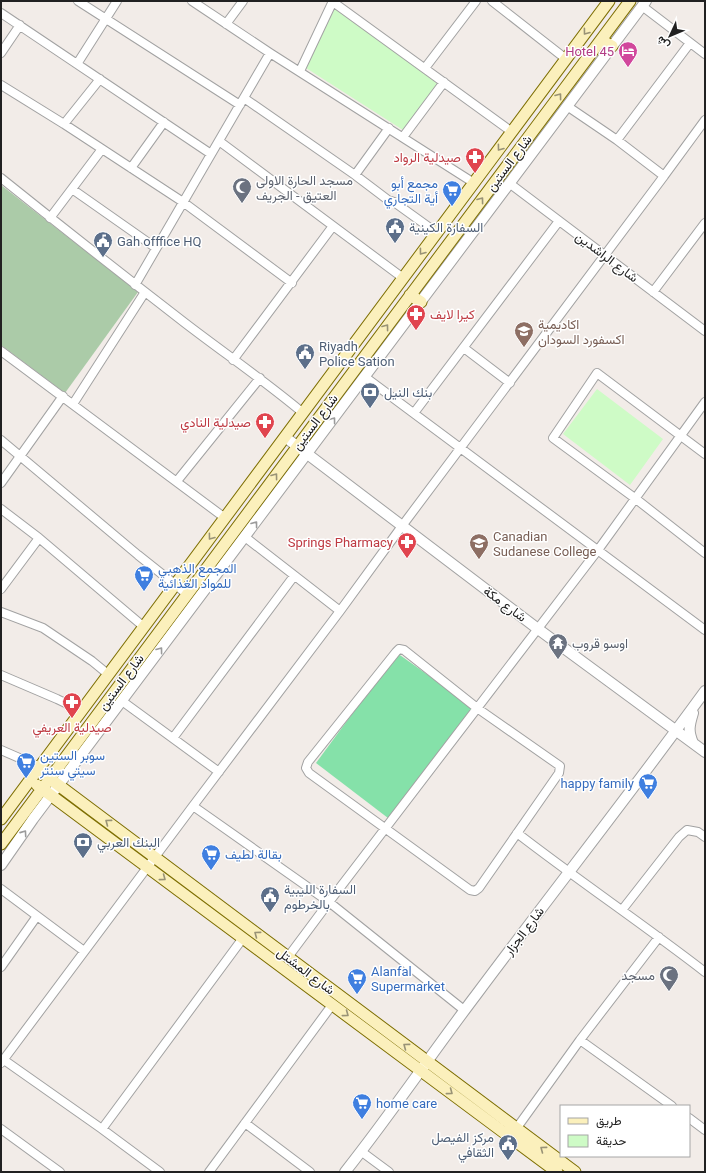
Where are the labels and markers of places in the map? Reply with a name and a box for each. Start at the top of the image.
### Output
hotel icon: Hotel 45 [617,40,639,68]
place label: Hotel 45 [565,44,614,59]
pharmacy icon: صيدلية الرواد [464,146,486,174]
place label: صيدلية الرواد [393,150,461,166]
place label: مسجد الحارة الاولى العتيق - الجريف [256,173,353,204]
mosque icon: مسجد الحارة الاولى العتيق - الجريف [231,176,253,204]
place label: مجمع أبو أية التجاري [384,176,438,209]
supermarket icon: مجمع أبو أية التجاري [441,179,463,207]
public building icon: السفارة الكينية [384,216,406,244]
place label: السفارة الكينية [409,220,483,236]
public building icon: Gah offfice HQ [92,230,114,258]
place label: Gah offfice HQ [117,234,202,249]
pharmacy icon: كيرا لايف [405,303,427,331]
place label: كيرا لايف [430,307,475,323]
place label: اكاديمية اكسفورد السودان [538,317,624,348]
school or university icon: اكاديمية اكسفورد السودان [513,320,535,348]
place label: Riyadh Police Sation [319,339,395,369]
public building icon: Riyadh Police Sation [294,342,316,370]
bank icon: بنك النيل [359,381,381,409]
place label: بنك النيل [384,385,432,401]
pharmacy icon: صيدلية النادي [254,411,276,439]
place label: صيدلية النادي [180,415,251,433]
place label: Canadian Sudanese College [493,529,597,559]
pharmacy icon: Springs Pharmacy [396,531,418,559]
school or university icon: Canadian Sudanese College [468,532,490,560]
place label: Springs Pharmacy [288,535,393,550]
place label: المجمع الذهبي للمواد الغذائية [158,561,236,592]
supermarket icon: المجمع الذهبي للمواد الغذائية [133,564,155,592]
temple icon: اوسو قروب [547,632,569,660]
place label: اوسو قروب [572,636,628,652]
pharmacy icon: صيدلية العريفي [61,691,83,719]
place label: صيدلية العريفي [32,720,112,738]
place label: سوبر الستين سيتي سنتر [39,748,105,781]
supermarket icon: سوبر الستين سيتي سنتر [15,751,37,779]
supermarket icon: happy family [637,772,659,800]
place label: happy family [560,776,634,791]
bank icon: البنك العربي [72,831,94,859]
place label: البنك العربي [97,835,160,853]
supermarket icon: بقالة لطيف [200,843,222,871]
place label: بقالة لطيف [225,847,282,862]
place label: السفارة الليبية بالخرطوم [284,882,356,913]
public building icon: السفارة الليبية بالخرطوم [259,885,281,913]
place label: Alanfal Supermarket [371,964,445,994]
mosque icon: مسجد [658,964,680,992]
supermarket icon: Alanfal Supermarket [346,967,368,995]
place label: مسجد [621,968,655,983]
supermarket icon: home care [351,1092,373,1120]
place label: home care [376,1096,437,1111]
place label: مركز الفيصل الثقافي [431,1130,494,1163]
public building icon: مركز الفيصل الثقافي [497,1133,519,1161]

